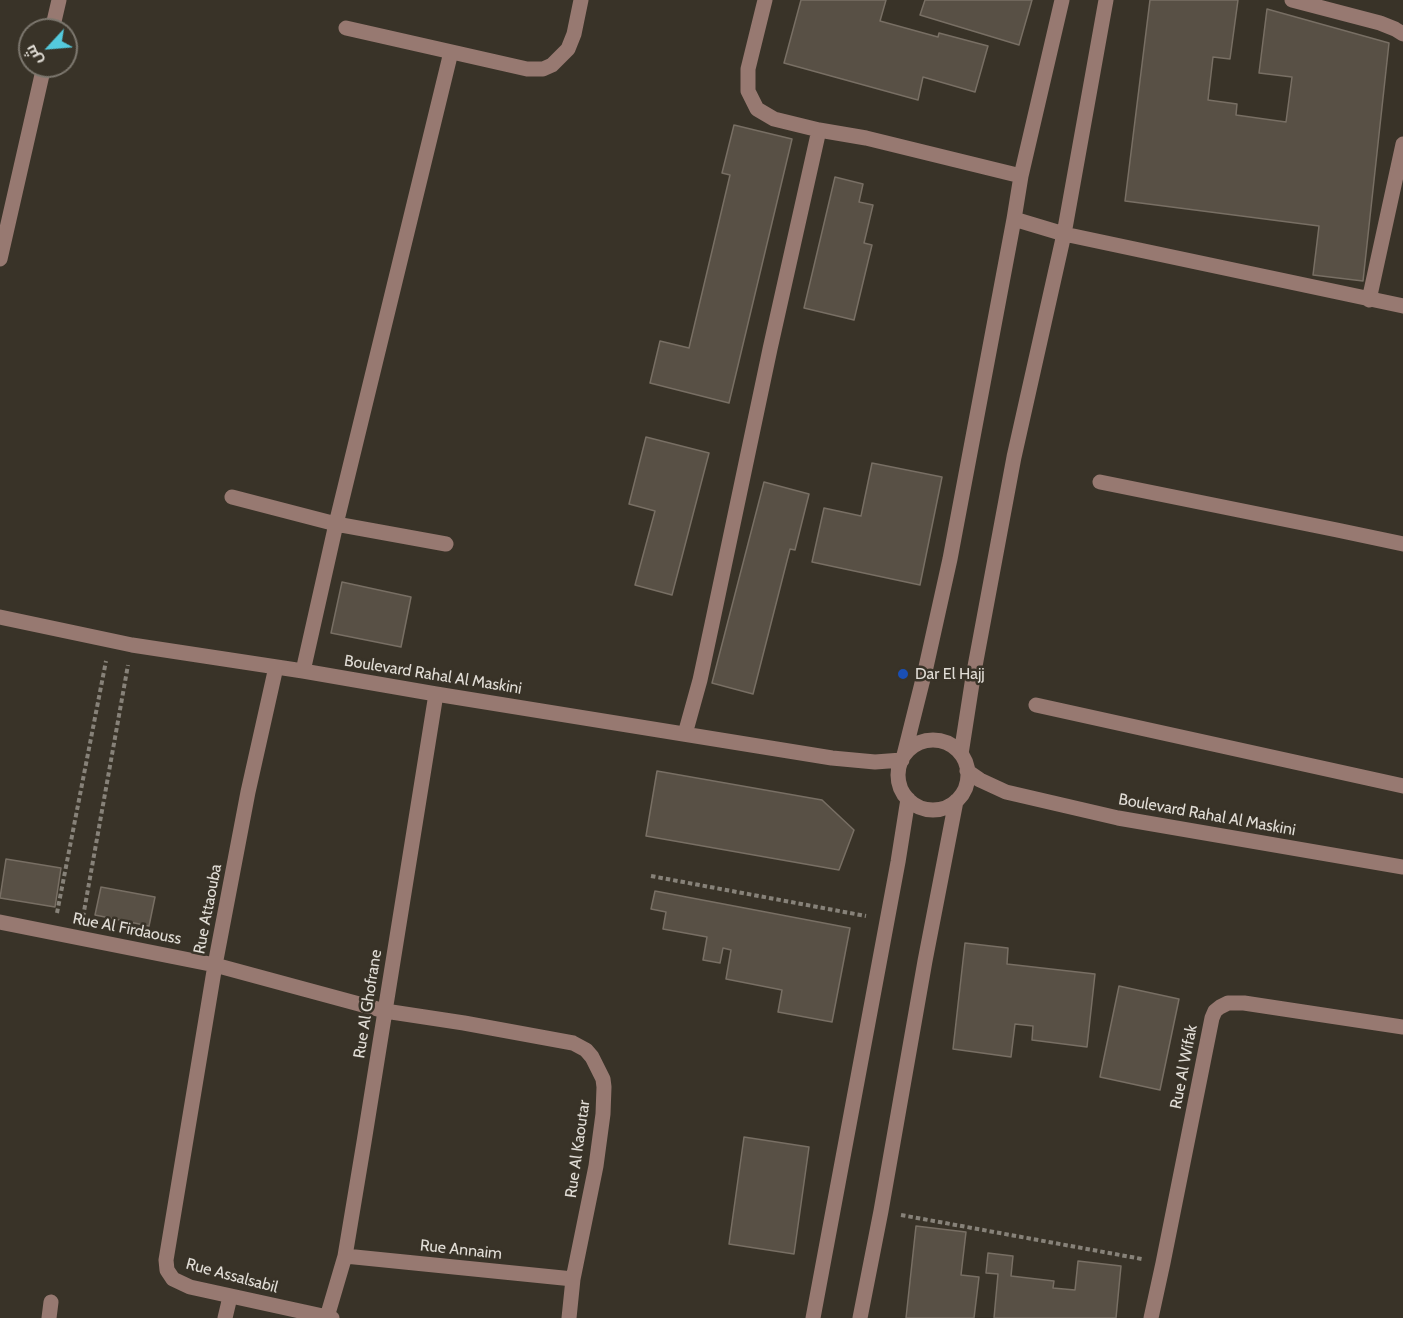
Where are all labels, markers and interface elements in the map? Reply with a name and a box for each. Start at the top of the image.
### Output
north arrow [18,18,78,78]
text: ش [20,42,46,69]
street label: Boulevard Rahal Al Maskini [343,651,523,699]
place label: Dar El Hajj [915,664,985,684]
marker: Dar El Hajj [896,667,910,681]
street label: Boulevard Rahal Al Maskini [1117,790,1297,840]
street label: Rue Attaouba [190,862,226,956]
street label: Rue Al Firdaouss [71,909,183,949]
street label: Rue Al Ghofrane [350,948,386,1060]
street label: Rue Al Wifak [1166,1023,1202,1111]
street label: Rue Al Kaoutar [562,1099,594,1199]
street label: Rue Annaim [419,1236,503,1264]
street label: Rue Assalsabil [184,1254,280,1298]

